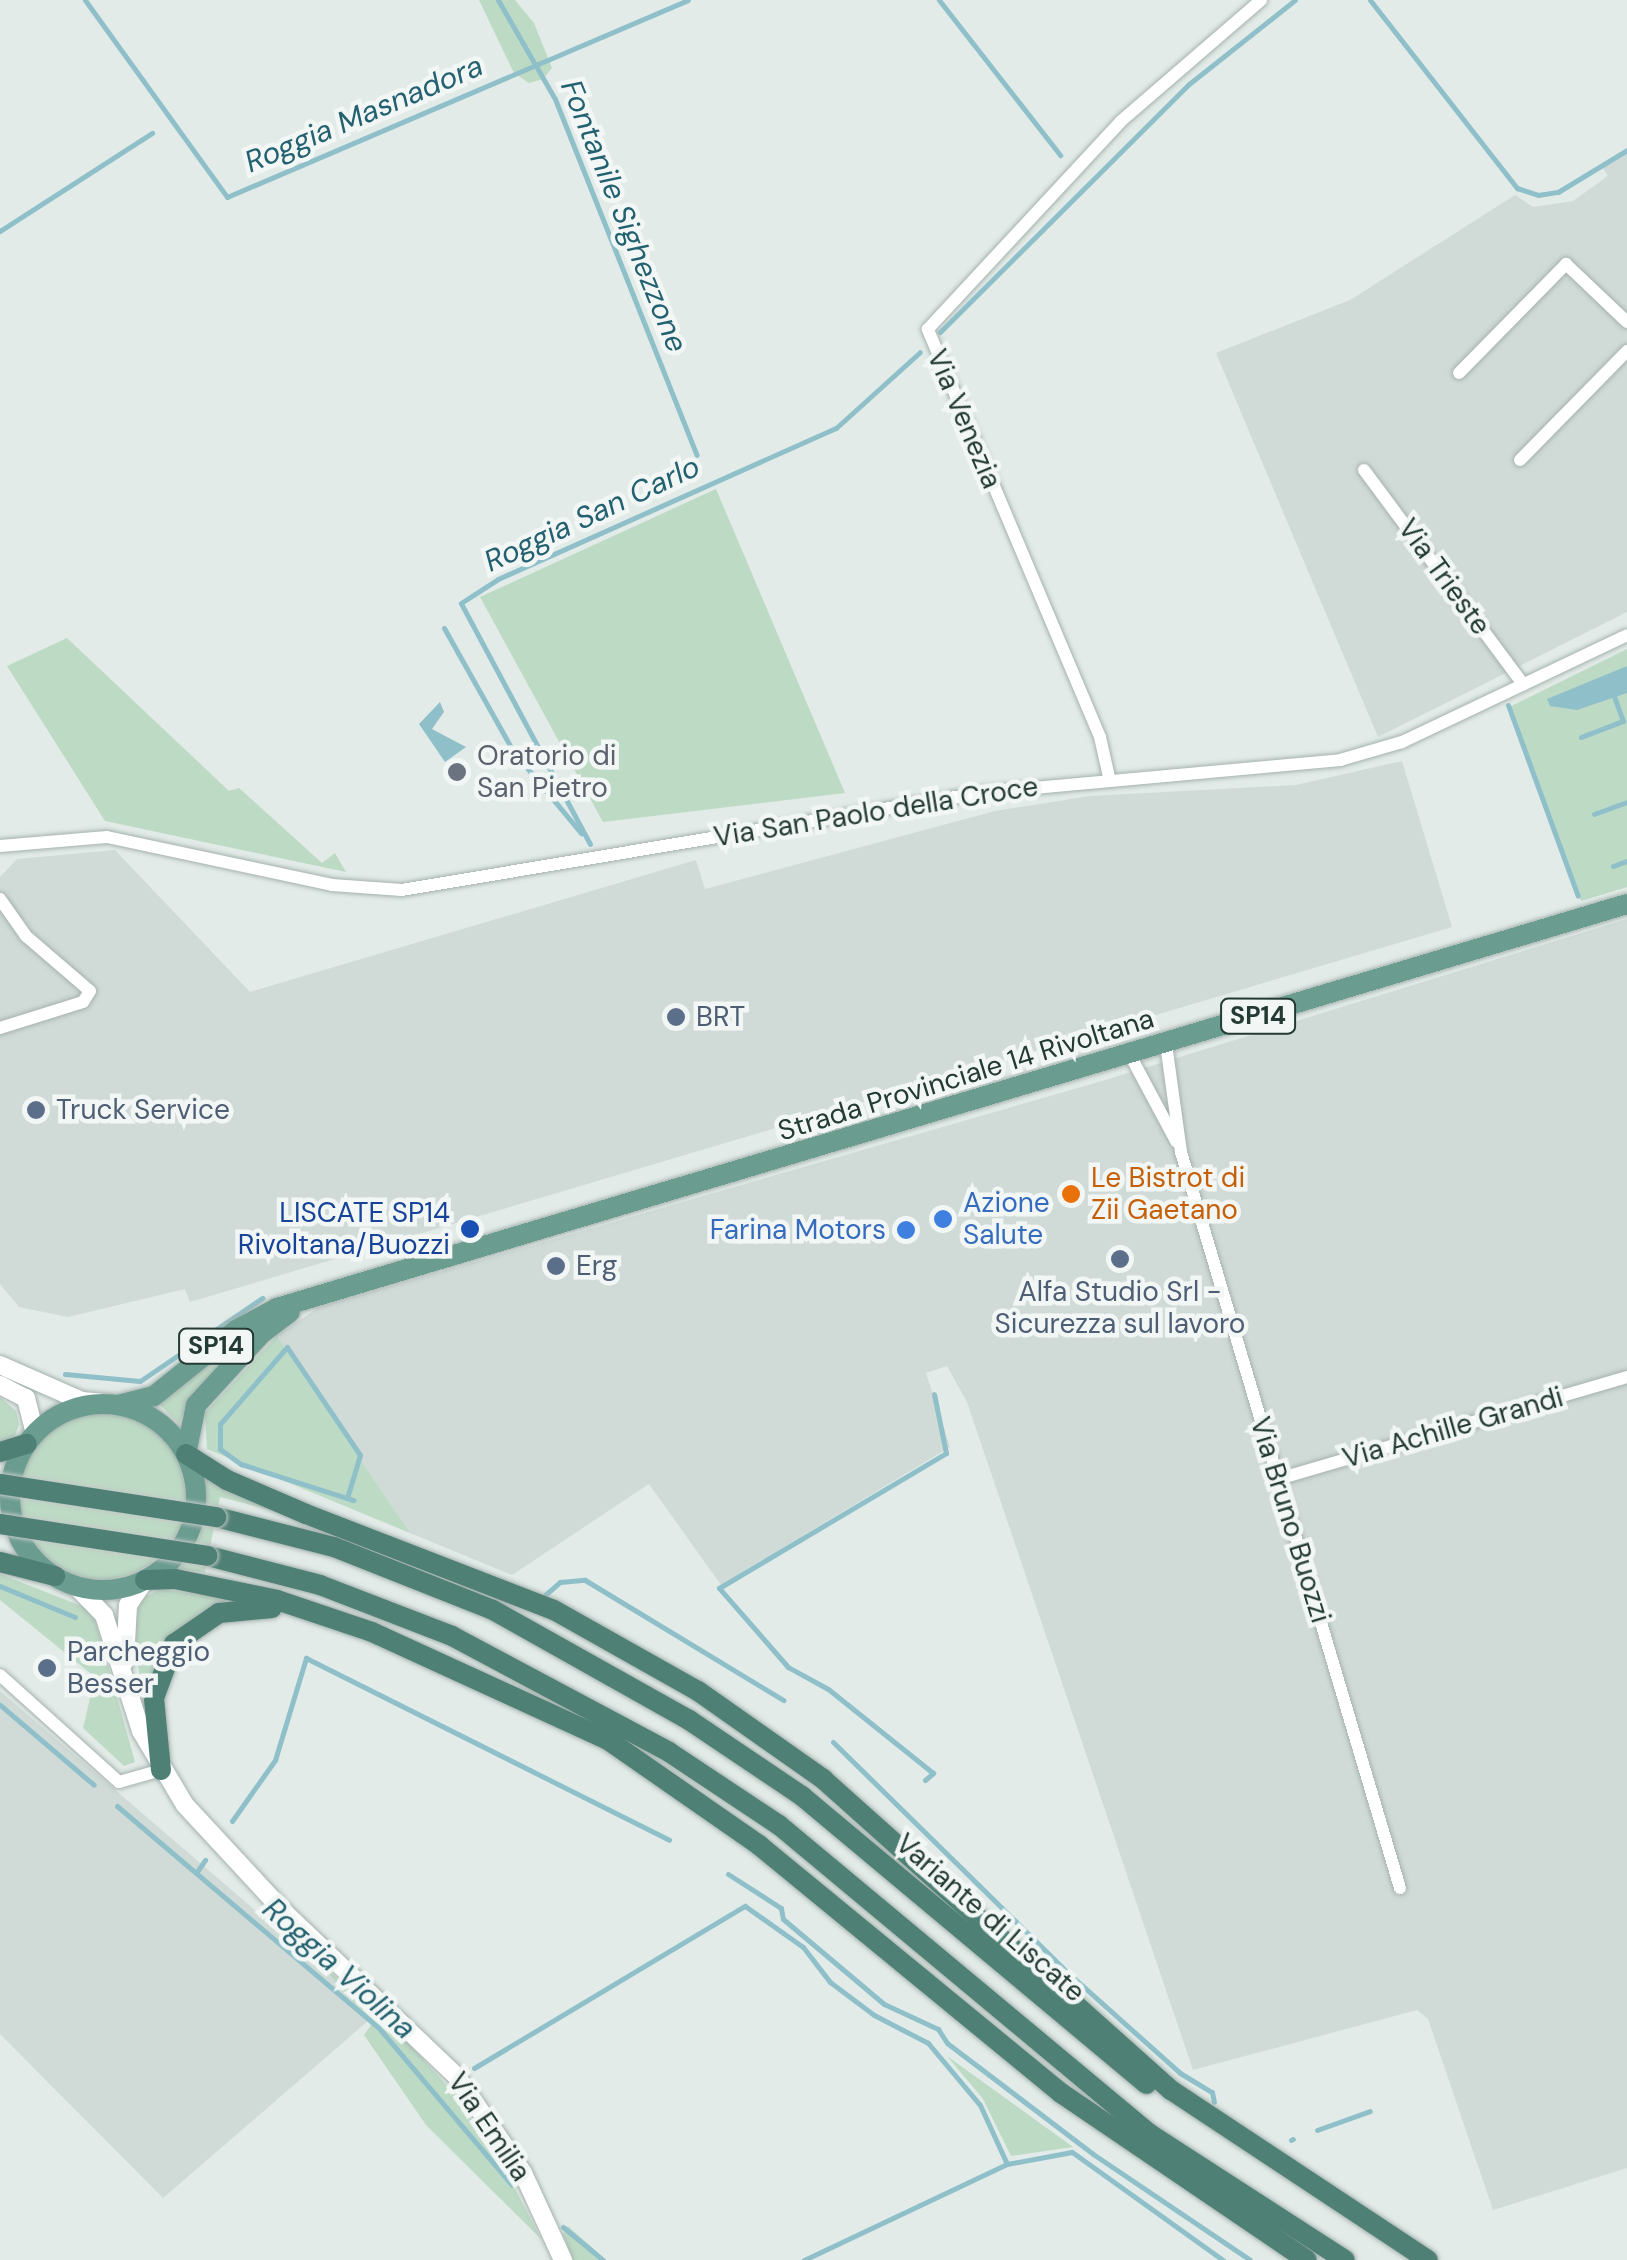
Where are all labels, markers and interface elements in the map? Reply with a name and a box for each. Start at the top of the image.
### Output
water label: Roggia Masnadora [240,48,488,180]
water label: Fontanile Sighezzone [553,74,695,358]
street label: Via Venezia [920,344,1008,494]
water label: Roggia San Carlo [478,448,706,580]
street label: Via Trieste [1391,512,1497,642]
place label: Oratorio di San Pietro [477,739,616,805]
marker: Oratorio di San Pietro [446,761,468,783]
street label: Via San Paolo della Croce [711,770,1041,854]
road number: SP14 [1218,996,1298,1036]
place label: BRT [696,1000,745,1034]
street label: Strada Provinciale 14 Rivoltana [774,1002,1158,1148]
marker: BRT [665,1006,687,1028]
place label: Truck Service [56,1093,230,1127]
marker: Truck Service [25,1099,47,1121]
place label: Le Bistrot di Zii Gaetano [1091,1161,1245,1227]
marker: Le Bistrot di Zii Gaetano [1060,1183,1082,1205]
place label: Azione Salute [963,1186,1050,1252]
place label: LISCATE SP14 Rivoltana/Buozzi [238,1196,450,1262]
marker: Azione Salute [932,1208,954,1230]
place label: Farina Motors [710,1213,886,1247]
marker: LISCATE SP14 Rivoltana/Buozzi [459,1218,481,1240]
marker: Farina Motors [895,1219,917,1241]
marker: Alfa Studio Srl - Sicurezza sul lavoro [1109,1248,1131,1270]
place label: Erg [576,1249,617,1283]
marker: Erg [545,1255,567,1277]
place label: Alfa Studio Srl - Sicurezza sul lavoro [995,1275,1245,1341]
road number: SP14 [176,1326,256,1366]
street label: Via Achille Grandi [1339,1380,1567,1476]
street label: Via Bruno Buozzi [1243,1413,1337,1627]
place label: Parcheggio Besser [67,1635,210,1701]
marker: Parcheggio Besser [36,1657,58,1679]
street label: Variante di Liscate [889,1827,1091,2009]
water label: Roggia Violina [255,1891,423,2047]
street label: Via Emilia [440,2066,538,2188]

